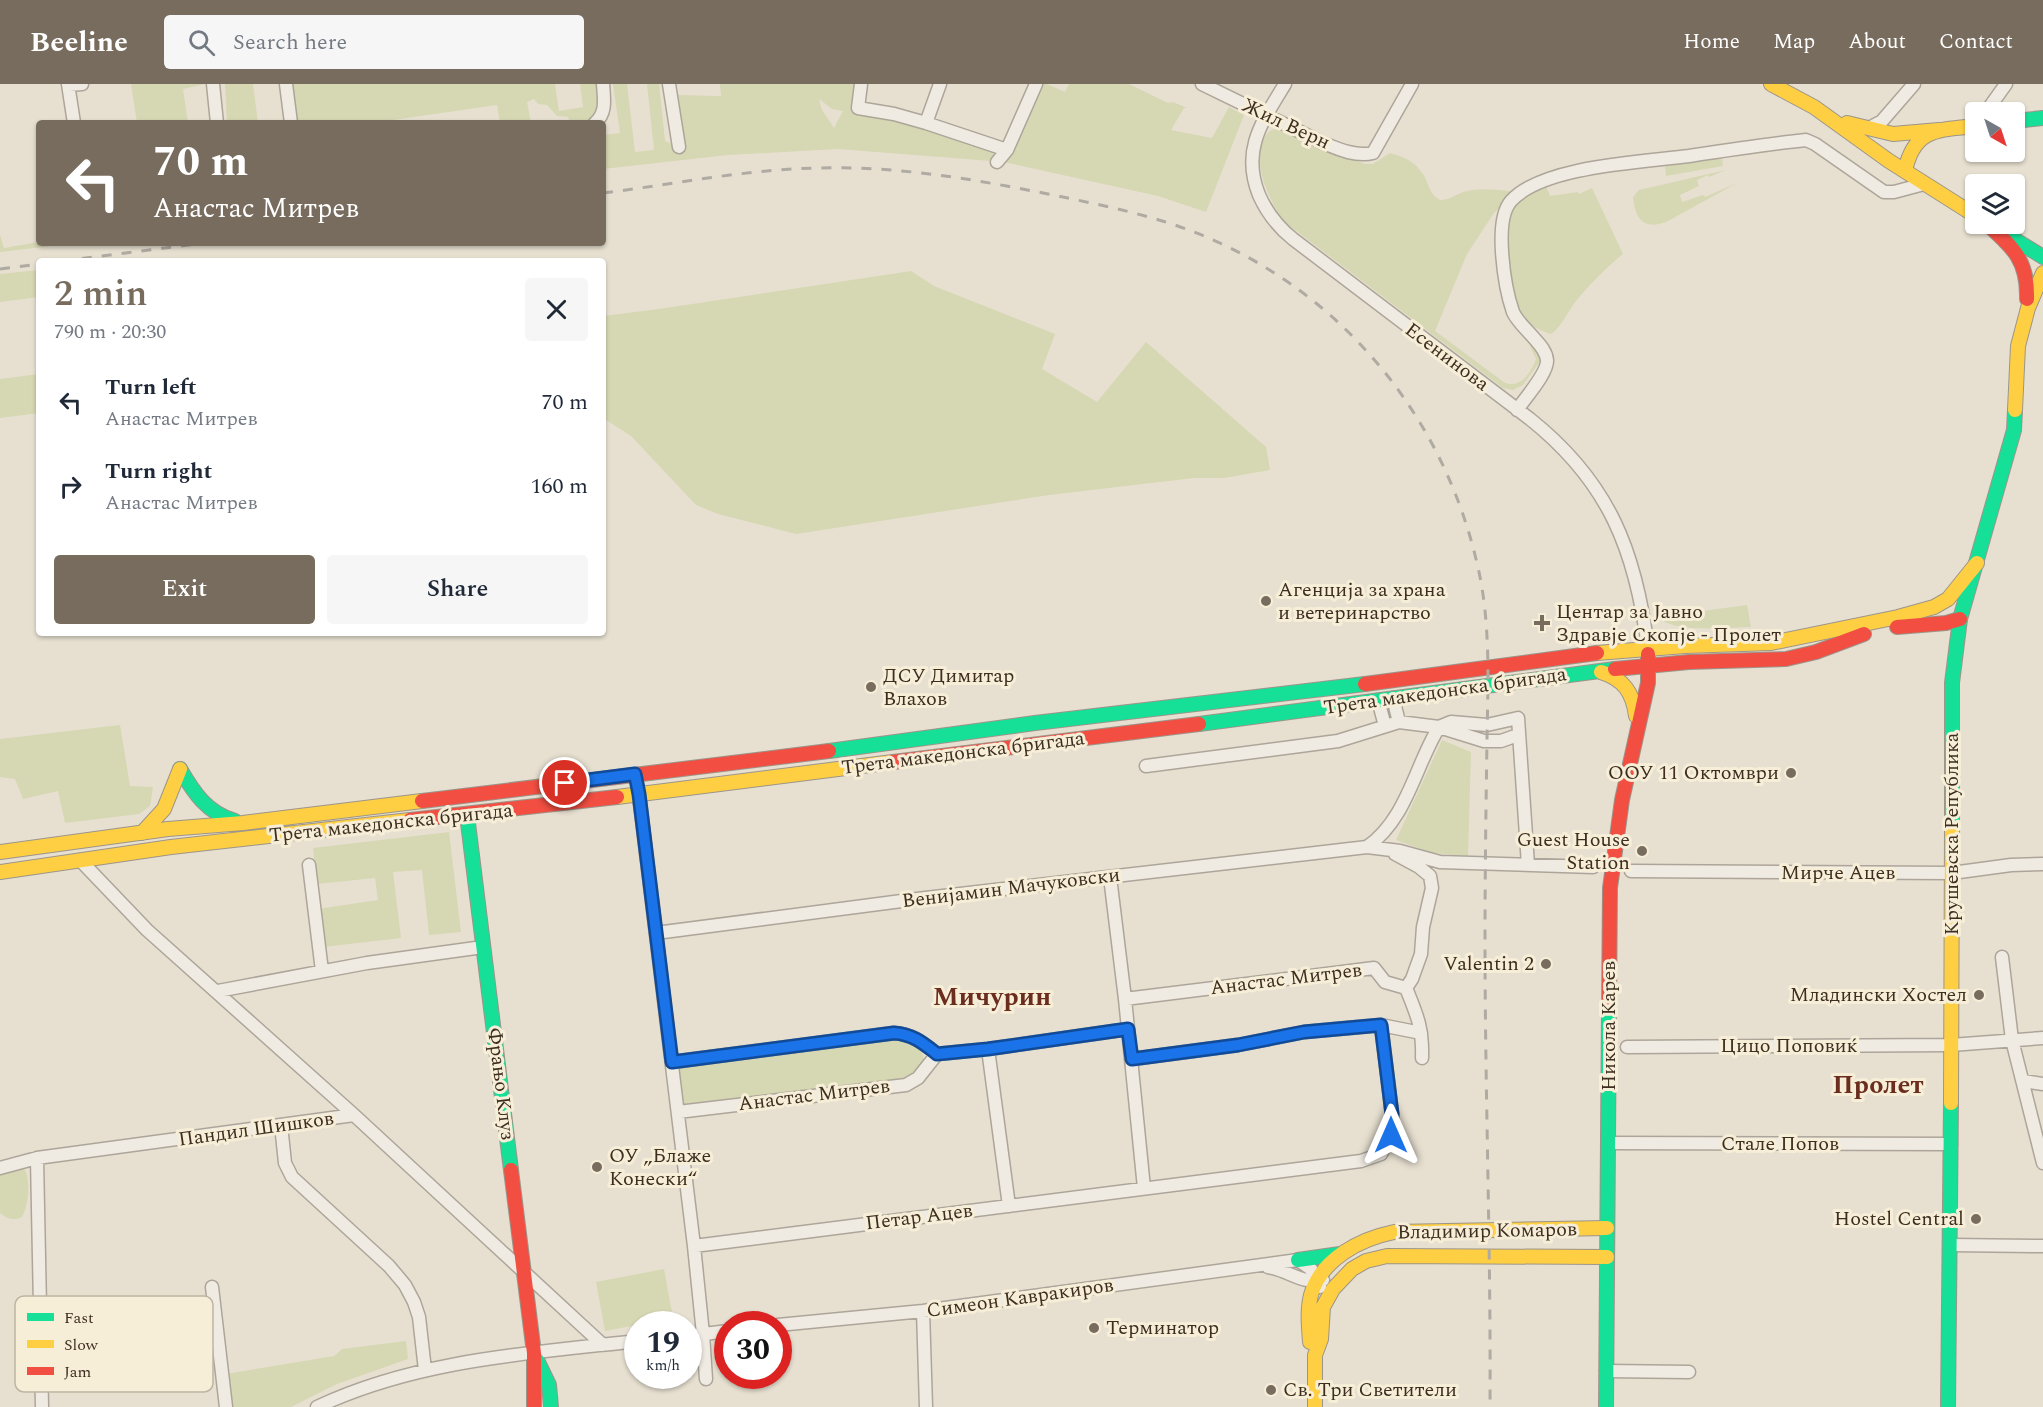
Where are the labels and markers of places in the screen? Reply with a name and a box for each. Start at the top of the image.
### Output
place label: Агенција за храна и ветеринарство [1278,575,1446,628]
marker: Агенција за храна и ветеринарство [1259,594,1273,608]
place label: Центар за Јавно Здравје Скопје - Пролет [1556,597,1781,650]
marker: Центар за Јавно Здравје Скопје - Пролет [1533,614,1551,632]
place label: ДСУ Димитар Влахов [883,661,1014,714]
marker: ДСУ Димитар Влахов [864,680,878,694]
pin [539,757,590,808]
place label: ООУ 11 Октомври [1608,758,1779,788]
marker: ООУ 11 Октомври [1784,766,1798,780]
place label: Guest House Station [1517,825,1630,878]
marker: Guest House Station [1635,844,1649,858]
place label: Valentin 2 [1443,949,1534,979]
marker: Valentin 2 [1539,957,1553,971]
place label: Младински Хостел [1790,980,1967,1010]
marker: Младински Хостел [1972,988,1986,1002]
place label: ОУ „Блаже Конески“ [609,1141,711,1194]
marker: ОУ „Блаже Конески“ [590,1160,604,1174]
place label: Hostel Central [1834,1204,1964,1234]
marker: Hostel Central [1969,1212,1983,1226]
place label: Терминатор [1106,1313,1219,1343]
marker: Терминатор [1087,1321,1101,1335]
place label: Св. Три Светители [1283,1375,1457,1405]
marker: Св. Три Светители [1264,1383,1278,1397]

